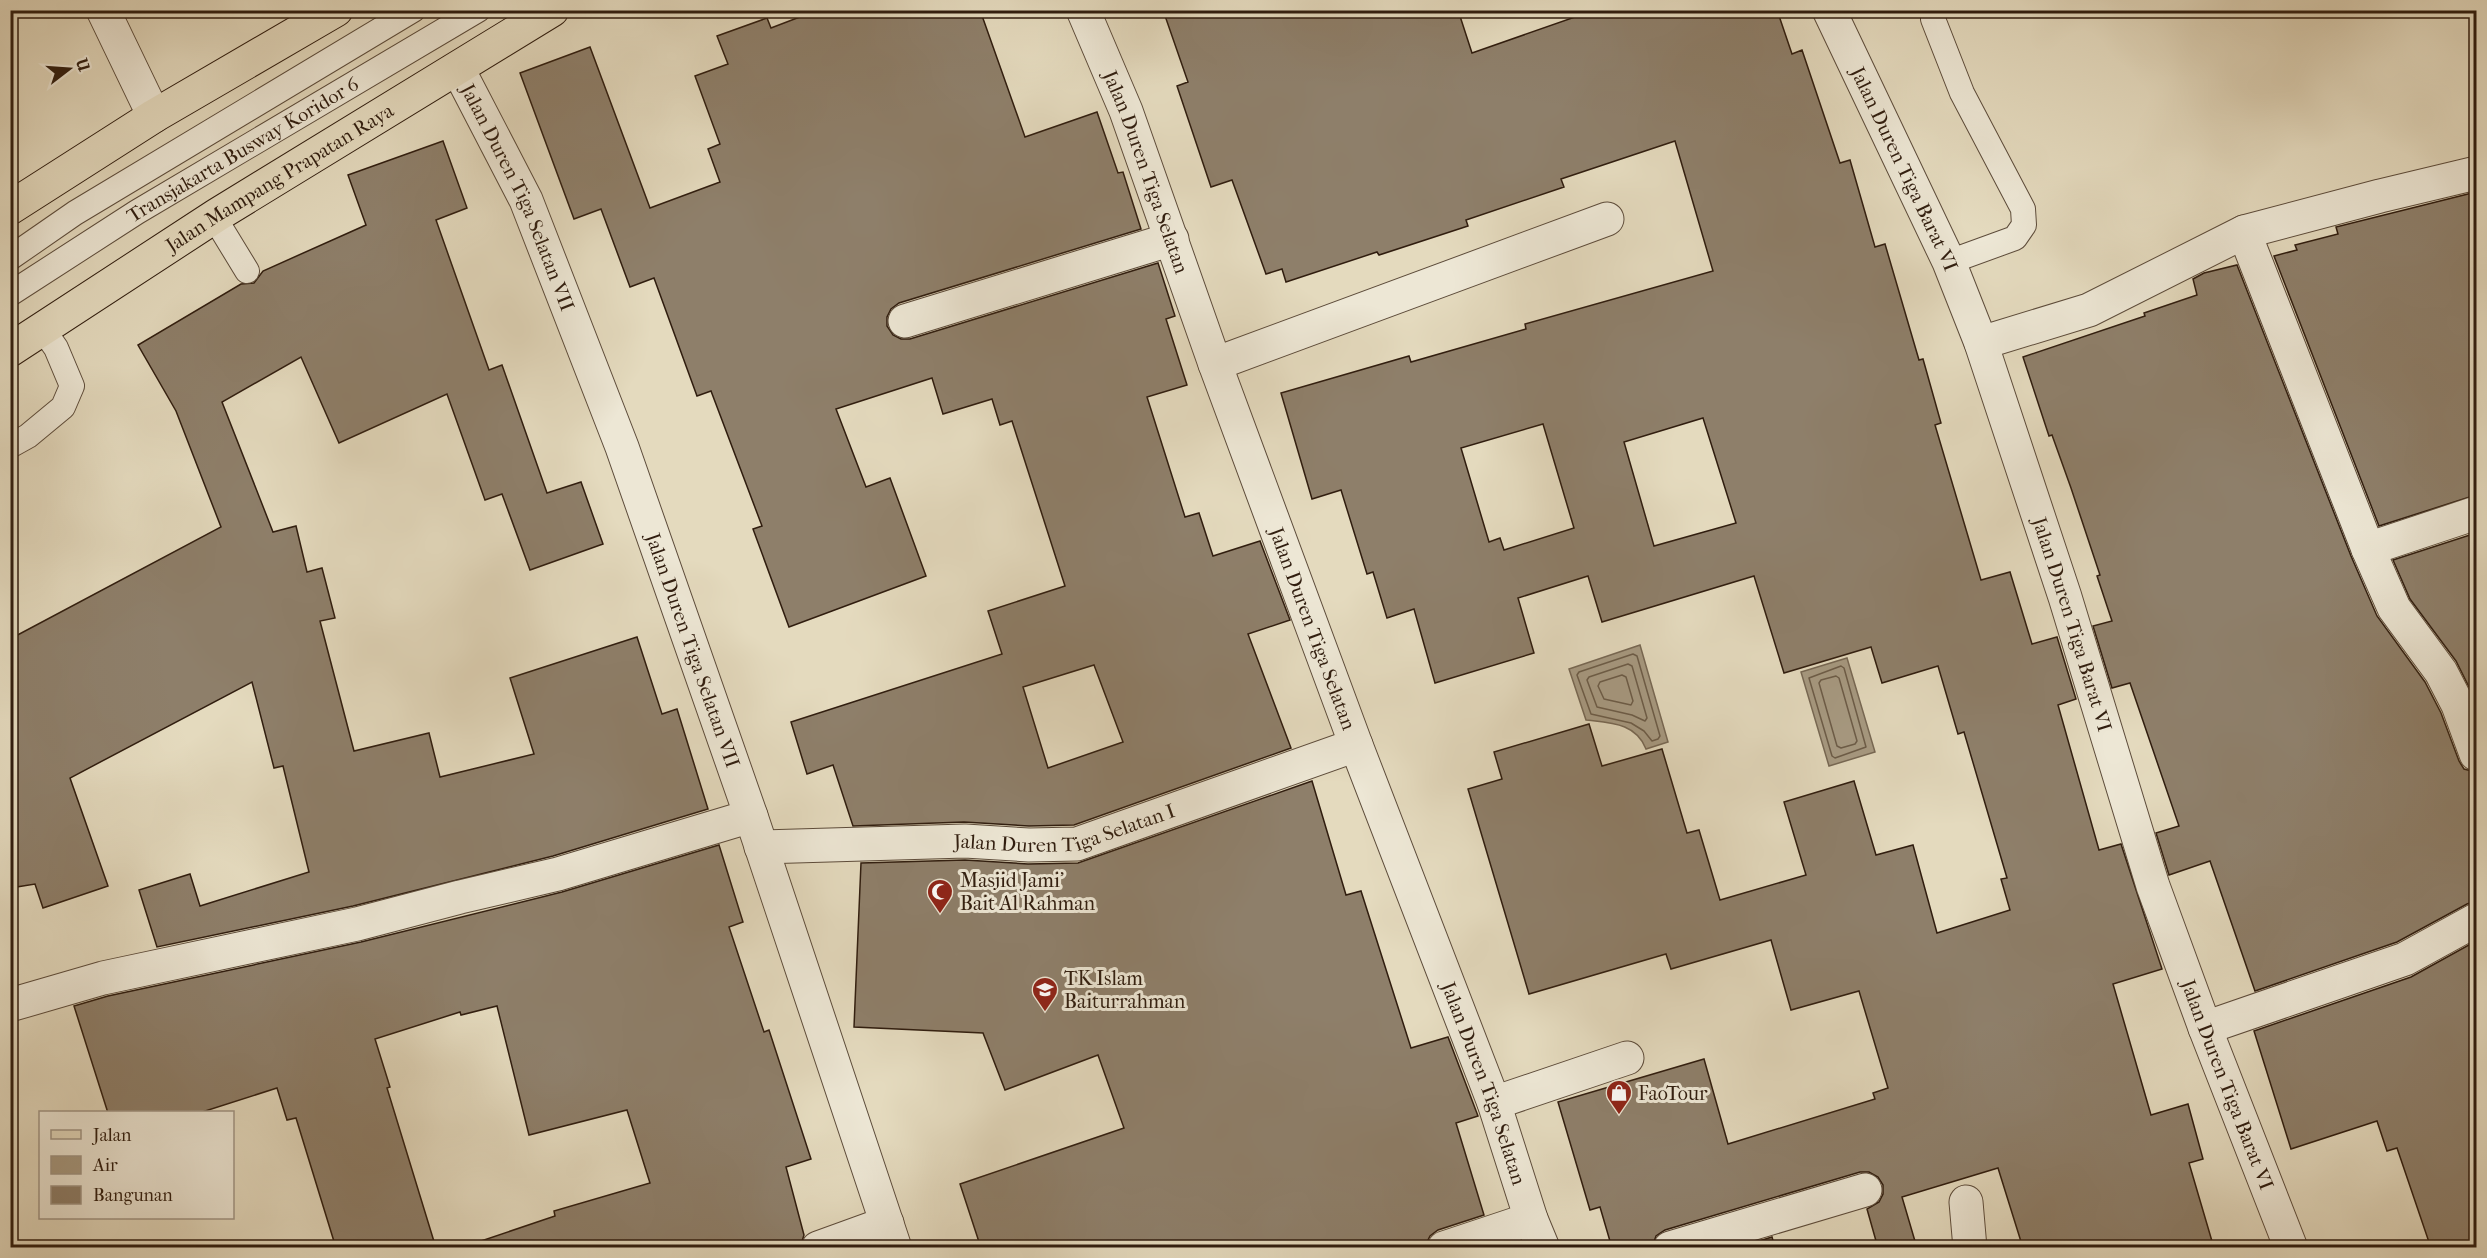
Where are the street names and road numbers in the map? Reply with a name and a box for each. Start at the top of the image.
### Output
street label: Jalan Duren Tiga Barat VI [1845,62,1962,275]
street label: Jalan Duren Tiga Selatan [1097,65,1193,277]
street label: Transjakarta Busway Koridor 6 [123,72,363,227]
street label: Jalan Duren Tiga Selatan VII [455,79,579,314]
street label: Jalan Mampang Prapatan Raya [160,98,399,258]
street label: Jalan Duren Tiga Barat VI [2027,512,2116,735]
street label: Jalan Duren Tiga Selatan [1264,522,1360,733]
street label: Jalan Duren Tiga Selatan VII [640,528,744,771]
street label: Jalan Duren Tiga Selatan I [952,799,1178,857]
street label: Jalan Duren Tiga Barat VI [2176,975,2278,1193]
street label: Jalan Duren Tiga Selatan [1436,977,1530,1188]

